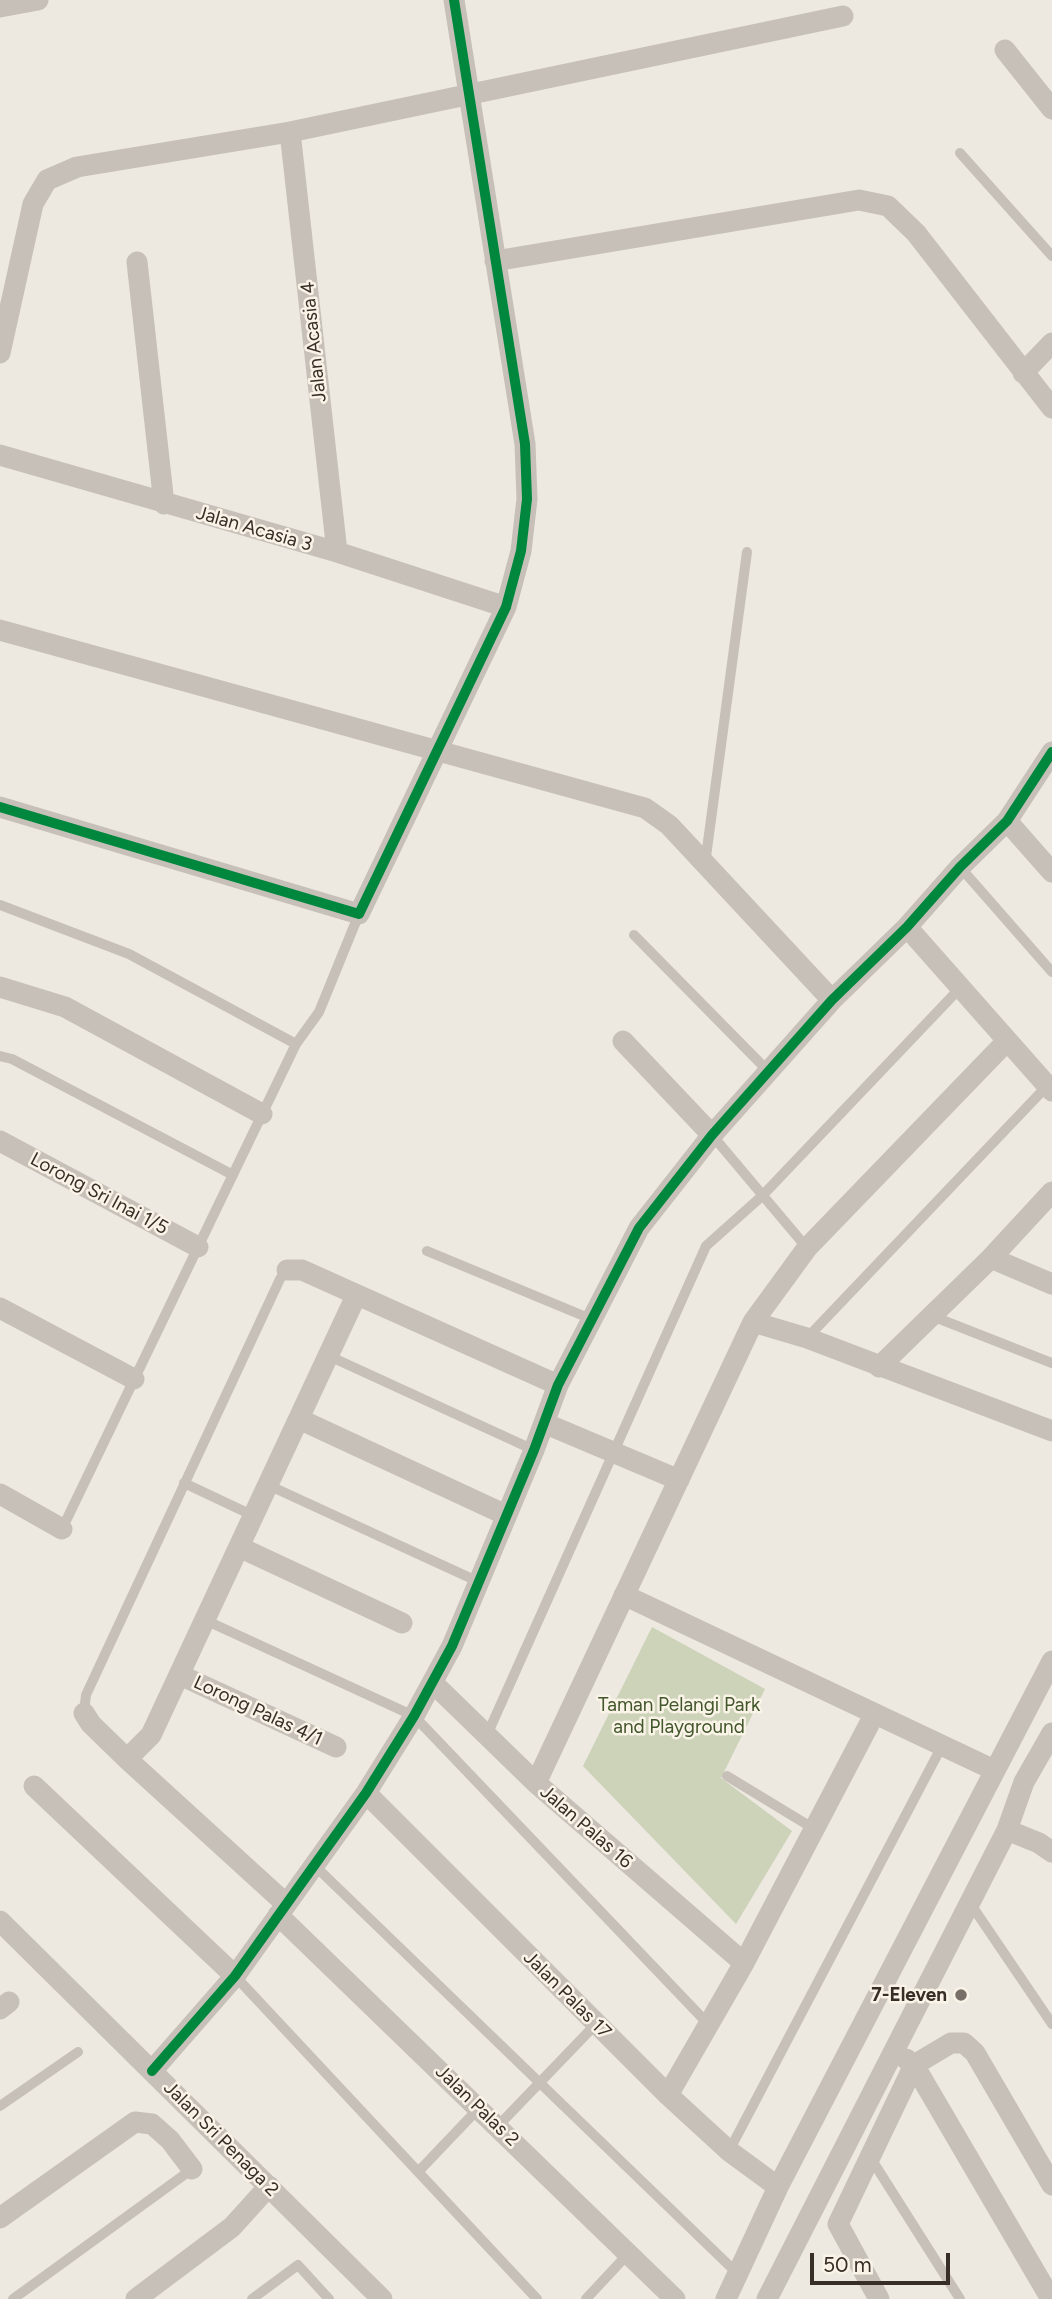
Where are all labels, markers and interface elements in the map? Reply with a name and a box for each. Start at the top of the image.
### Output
street label: Jalan Acasia 4 [296,281,332,403]
street label: Jalan Acasia 3 [194,502,314,556]
street label: Lorong Sri Inai 1/5 [26,1148,172,1240]
street label: Lorong Palas 4/1 [190,1671,326,1751]
park label: Taman Pelangi Park and Playground [598,1694,760,1738]
street label: Jalan Palas 16 [535,1781,637,1873]
street label: Jalan Palas 17 [518,1946,616,2044]
place label: 7-Eleven [871,1984,947,2006]
marker: 7-Eleven [953,1987,969,2003]
street label: Jalan Palas 2 [431,2061,523,2151]
street label: Jalan Sri Penaga 2 [159,2077,283,2201]
scale bar [814,2240,954,2284]
text: 50 m [823,2252,872,2277]

